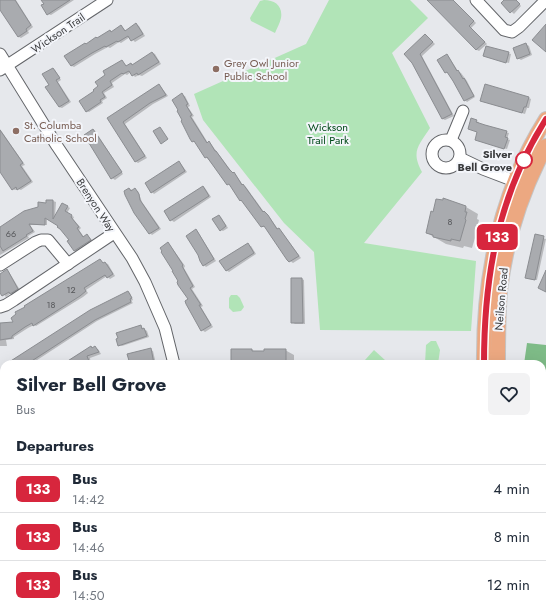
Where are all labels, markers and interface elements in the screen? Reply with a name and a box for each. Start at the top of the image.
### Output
street label: Wickson Trail [28,9,88,57]
place label: Grey Owl Junior Public School [224,55,299,84]
marker: Grey Owl Junior Public School [211,64,221,74]
place label: St. Columba Catholic School [24,117,97,146]
park label: Wickson Trail Park [307,119,349,148]
marker: St. Columba Catholic School [11,126,21,136]
place label: Silver Bell Grove [458,146,512,175]
marker: Silver Bell Grove [515,151,533,169]
street label: Brenyon Way [73,175,119,235]
house number: 8 [448,215,453,228]
line badge: 133 [474,224,520,250]
house number: 66 [6,227,16,240]
text: 133 [485,227,509,247]
street label: Neilson Road [490,267,512,331]
house number: 12 [66,283,76,296]
house number: 18 [47,298,56,311]
text: Silver Bell Grove [16,371,166,398]
button: heart [488,373,530,415]
text: Bus [16,400,35,419]
text: Departures [16,435,94,457]
text: Bus [72,468,97,490]
text: 4 min [493,478,530,500]
text: 133 [26,479,50,499]
text: 14:42 [72,490,104,509]
text: Bus [72,516,97,538]
text: 8 min [494,526,530,548]
text: 133 [26,527,50,547]
text: 14:46 [72,538,104,557]
text: Bus [72,564,97,586]
text: 12 min [487,574,530,596]
text: 133 [26,575,50,595]
text: 14:50 [72,586,104,605]

